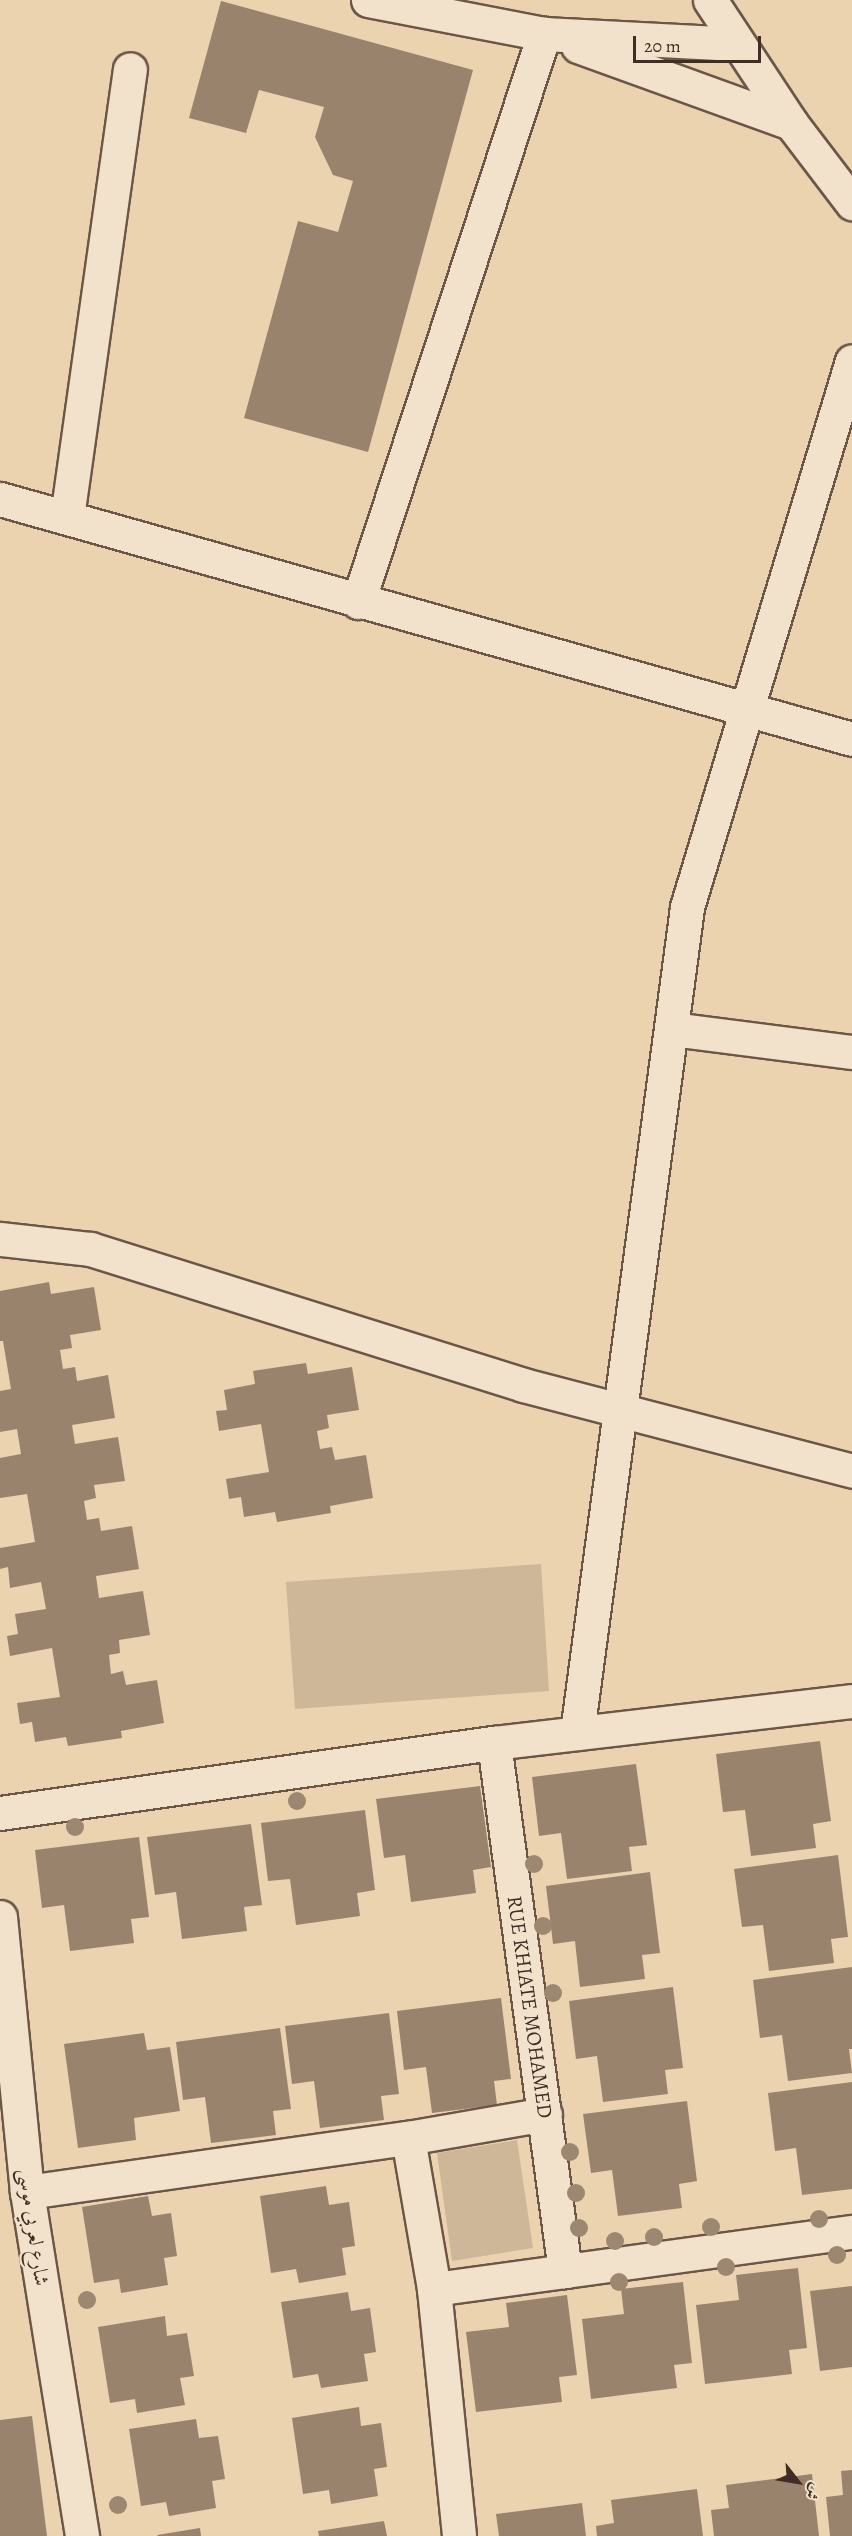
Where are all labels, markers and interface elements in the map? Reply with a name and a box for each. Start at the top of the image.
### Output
scale bar [636,24,764,62]
text: 20 m [644,34,681,58]
street label: RUE KHIATE MOHAMED [502,1894,558,2120]
street label: شارع لعربي موسى [13,2167,55,2287]
north arrow [768,2452,828,2512]
text: ش [800,2479,827,2504]

